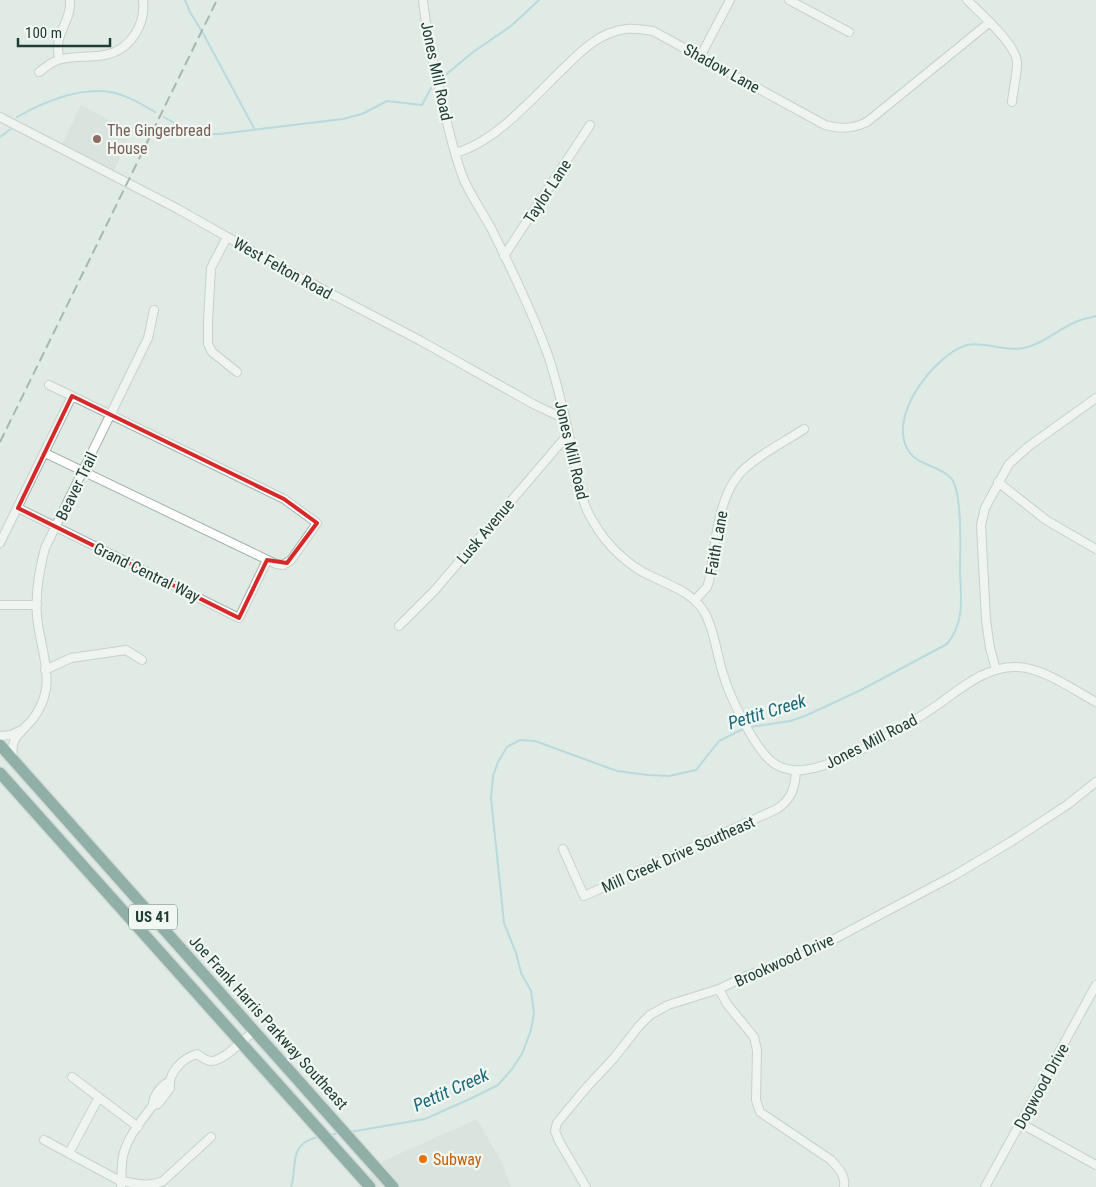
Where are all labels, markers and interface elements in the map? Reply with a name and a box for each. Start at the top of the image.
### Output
scale bar [18,15,110,47]
street label: Jones Mill Road [417,20,456,122]
text: 100 m [25,24,62,42]
street label: Shadow Lane [680,40,763,97]
place label: The Gingerbread House [107,121,211,158]
marker: The Gingerbread House [91,133,103,145]
street label: Taylor Lane [520,156,575,227]
street label: West Felton Road [230,233,335,303]
street label: Jones Mill Road [551,399,592,501]
street label: Beaver Trail [52,449,101,523]
street label: Lusk Avenue [453,495,518,568]
street label: Faith Lane [701,509,732,577]
street label: Grand Central Way [91,539,203,607]
water label: Pettit Creek [725,689,810,733]
street label: Jones Mill Road [822,710,920,773]
street label: Mill Creek Drive Southeast [599,812,758,897]
road number: US 41 [129,904,177,930]
street label: Brookwood Drive [732,930,837,991]
street label: Joe Frank Harris Parkway Southeast [185,931,352,1114]
street label: Dogwood Drive [1010,1040,1073,1132]
water label: Pettit Creek [410,1063,493,1116]
place label: Subway [433,1150,482,1169]
marker: Subway [417,1153,429,1165]

